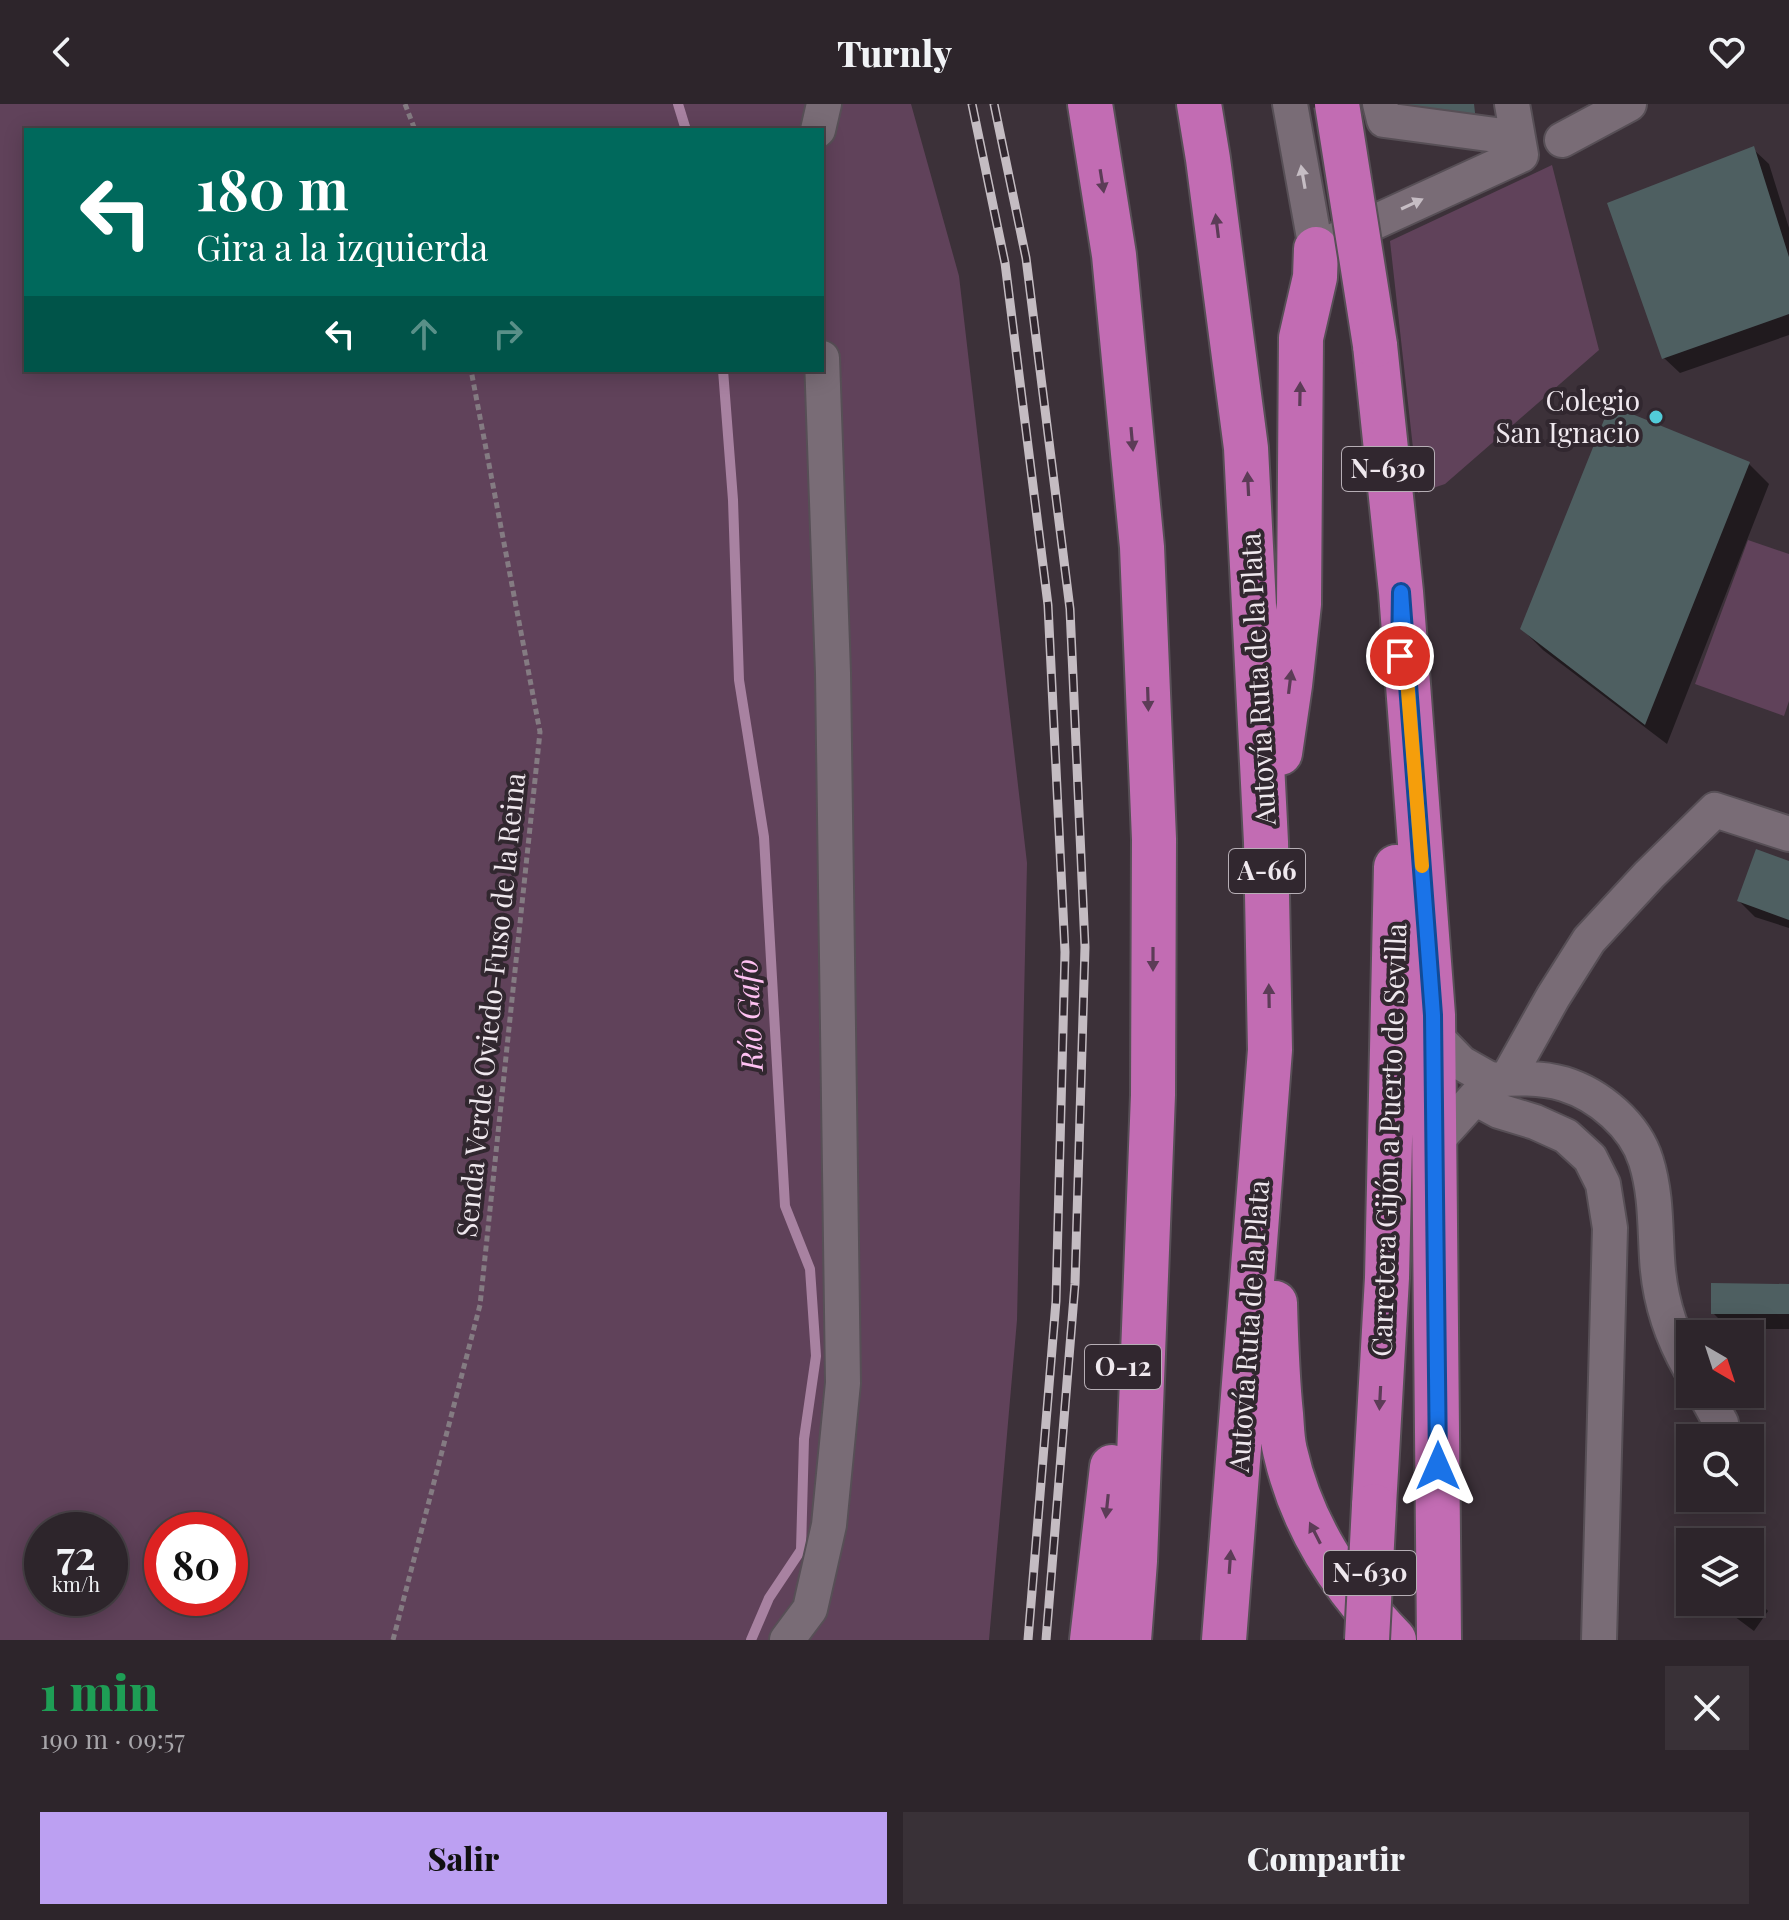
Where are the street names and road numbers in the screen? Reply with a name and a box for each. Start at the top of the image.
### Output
road number: N-630 [1342,447,1434,491]
street label: Autovía Ruta de la Plata [1230,532,1283,827]
street label: Senda Verde Oviedo-Fuso de la Reina [447,771,532,1239]
road number: A-66 [1229,849,1305,893]
street label: Carretera Gijón a Puerto de Sevilla [1361,922,1414,1357]
street label: Autovía Ruta de la Plata [1219,1179,1276,1474]
road number: O-12 [1085,1345,1161,1389]
road number: N-630 [1324,1551,1416,1595]

